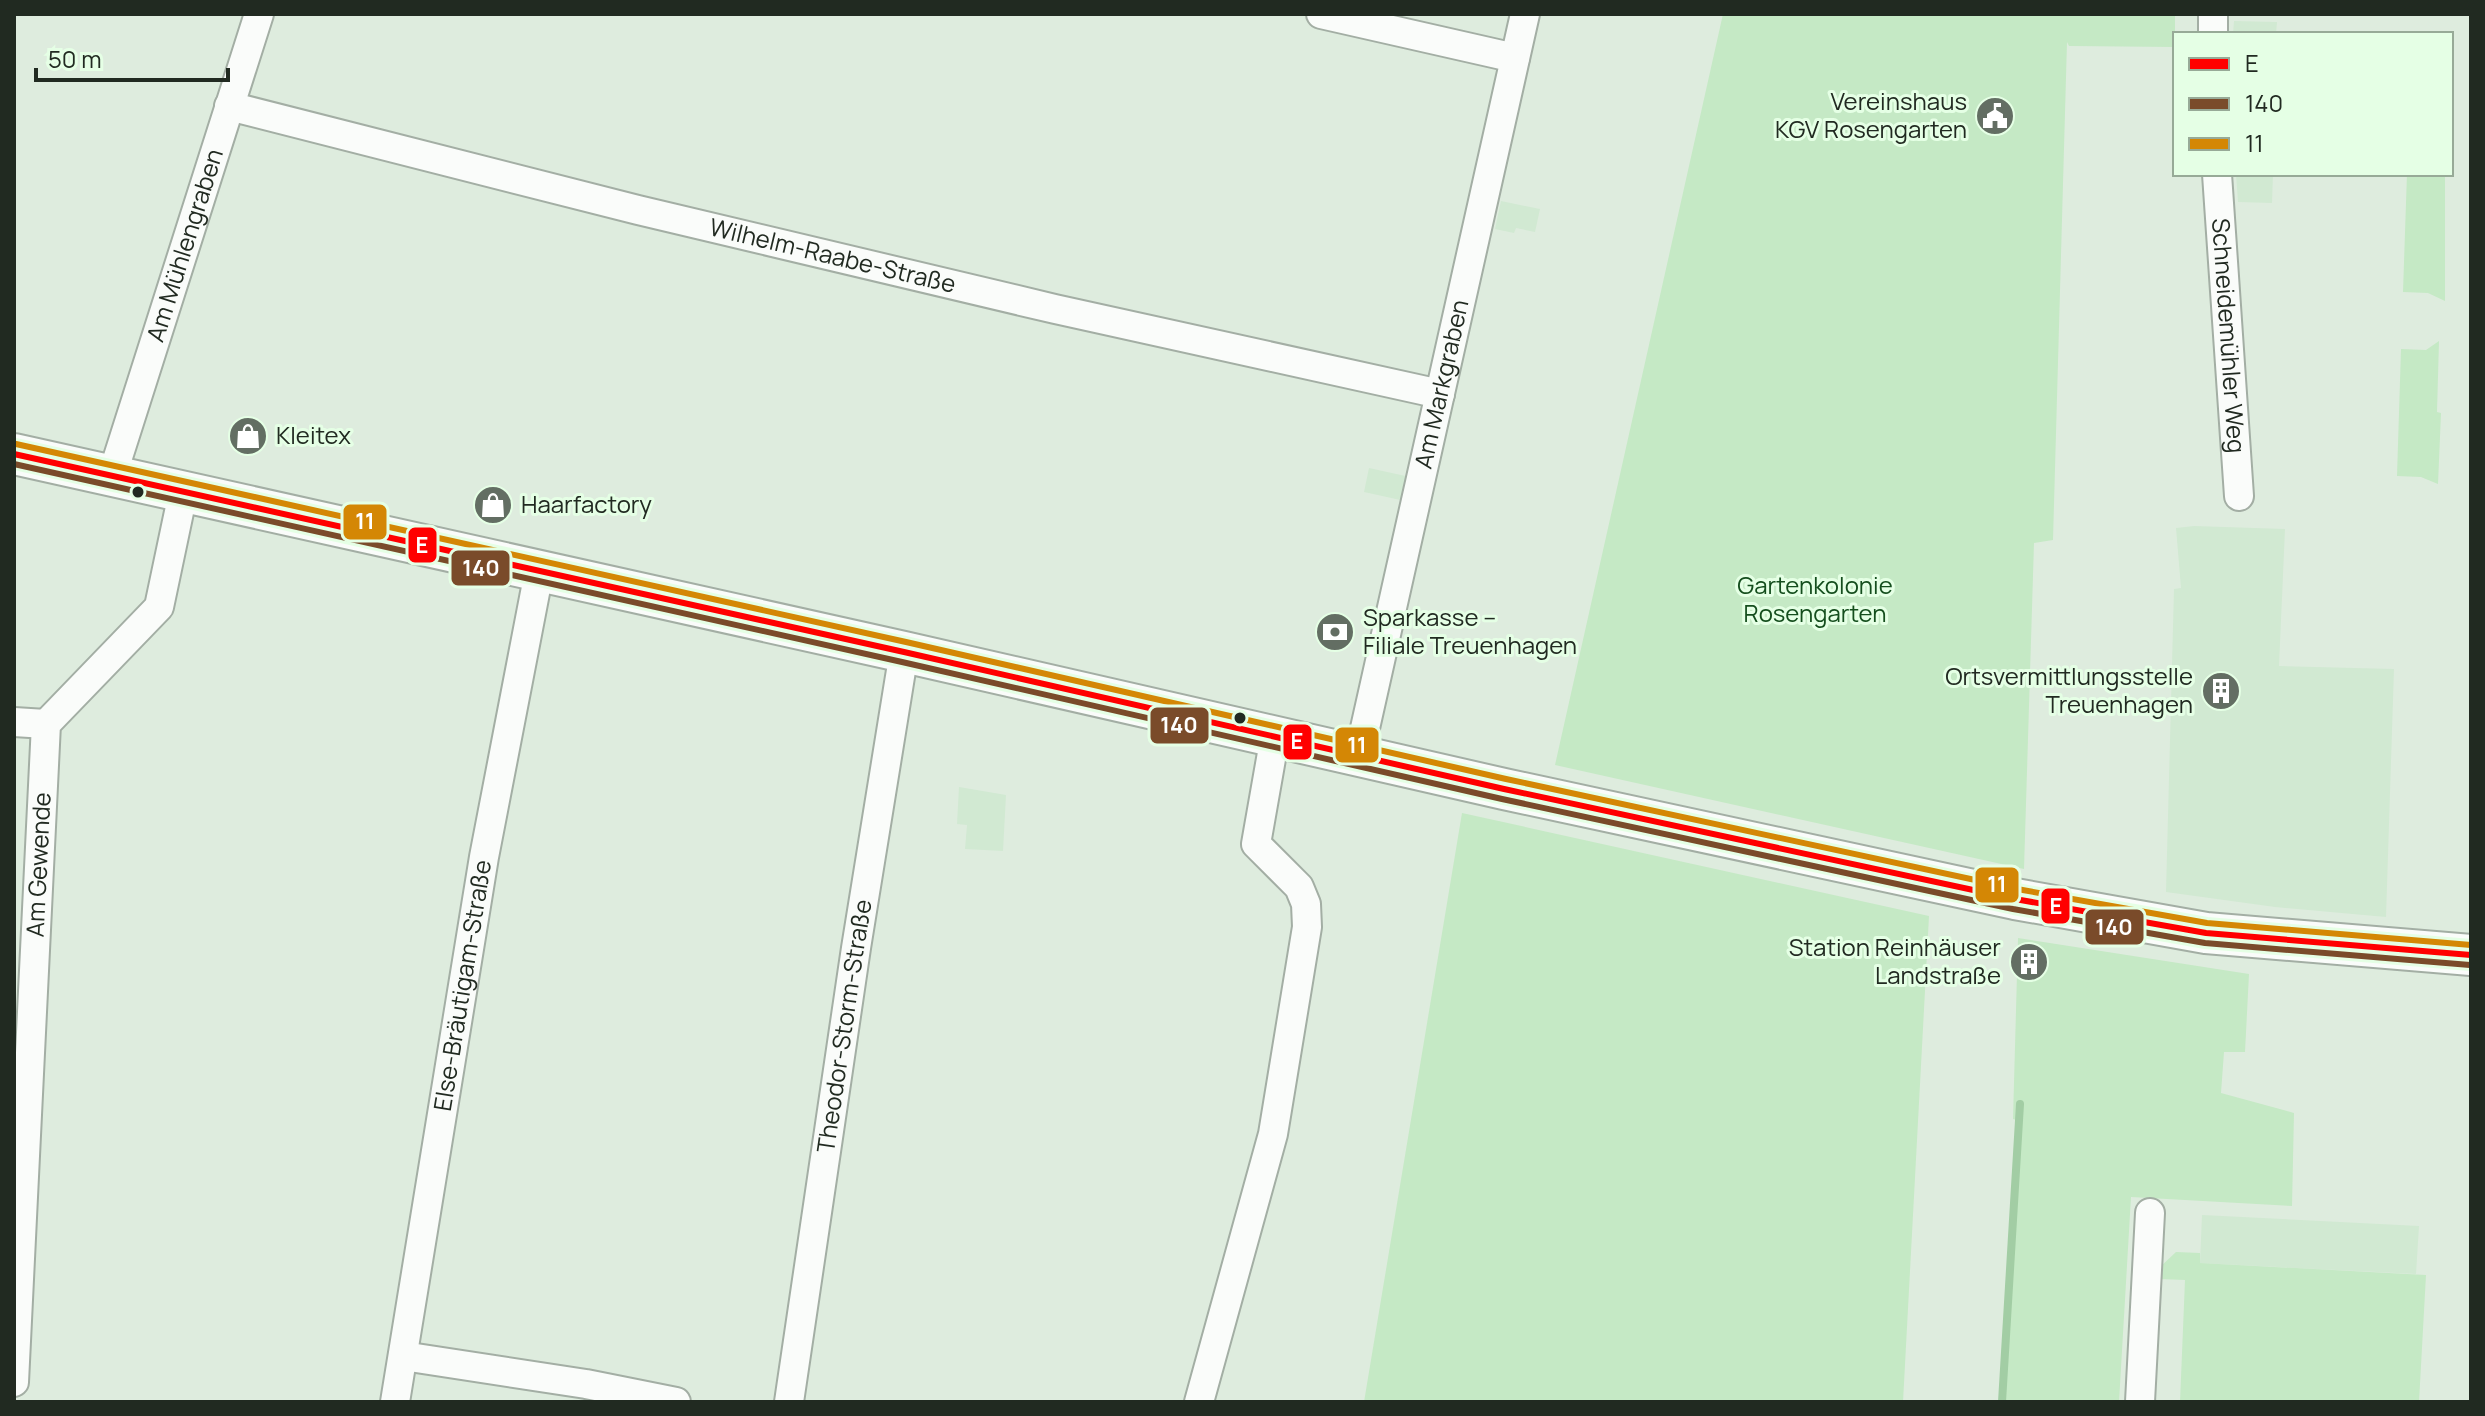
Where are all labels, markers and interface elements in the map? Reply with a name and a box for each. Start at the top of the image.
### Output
scale bar [36,32,228,82]
legend [2173,32,2453,176]
text: 50 m [48,42,102,75]
text: E [2245,46,2259,79]
place label: Vereinshaus KGV Rosengarten [1775,84,1967,145]
text: 140 [2245,86,2283,119]
public building icon: Vereinshaus KGV Rosengarten [1974,95,2016,137]
text: 11 [2245,126,2264,159]
street label: Am Mühlengraben [138,144,230,346]
street label: Wilhelm-Raabe-Straße [706,210,959,300]
street label: Schneidemühler Weg [2205,217,2254,454]
street label: Am Markgraben [1406,296,1476,472]
shop icon: Kleitex [227,415,269,457]
place label: Kleitex [276,418,351,451]
unlabelled marker [130,484,146,500]
shop icon: Haarfactory [472,484,514,526]
place label: Haarfactory [521,487,652,520]
line badge: 11 [342,503,388,541]
text: 11 [355,506,375,536]
line badge: E [407,526,438,564]
text: E [416,530,428,560]
line badge: 140 [450,549,511,587]
text: 140 [462,553,500,583]
park label: Gartenkolonie Rosengarten [1737,568,1893,629]
place label: Sparkasse – Filiale Treuenhagen [1363,600,1577,661]
bank icon: Sparkasse – Filiale Treuenhagen [1314,611,1356,653]
place label: Ortsvermittlungsstelle Treuenhagen [1945,659,2193,720]
building icon: Ortsvermittlungsstelle Treuenhagen [2200,670,2242,712]
line badge: 140 [1149,706,1210,745]
text: 140 [1160,710,1198,740]
unlabelled marker [1232,710,1248,726]
line badge: E [1282,723,1313,761]
text: E [1291,726,1303,756]
line badge: 11 [1334,726,1380,764]
text: 11 [1347,730,1367,760]
street label: Am Gewende [18,791,58,938]
street label: Else-Bräutigam-Straße [425,857,498,1113]
line badge: 11 [1974,866,2020,904]
text: 11 [1987,869,2007,899]
line badge: E [2040,887,2071,925]
text: E [2050,891,2062,921]
street label: Theodor-Storm-Straße [808,897,879,1155]
line badge: 140 [2084,908,2145,946]
text: 140 [2095,912,2133,942]
place label: Station Reinhäuser Landstraße [1789,930,2001,991]
building icon: Station Reinhäuser Landstraße [2008,941,2050,983]

